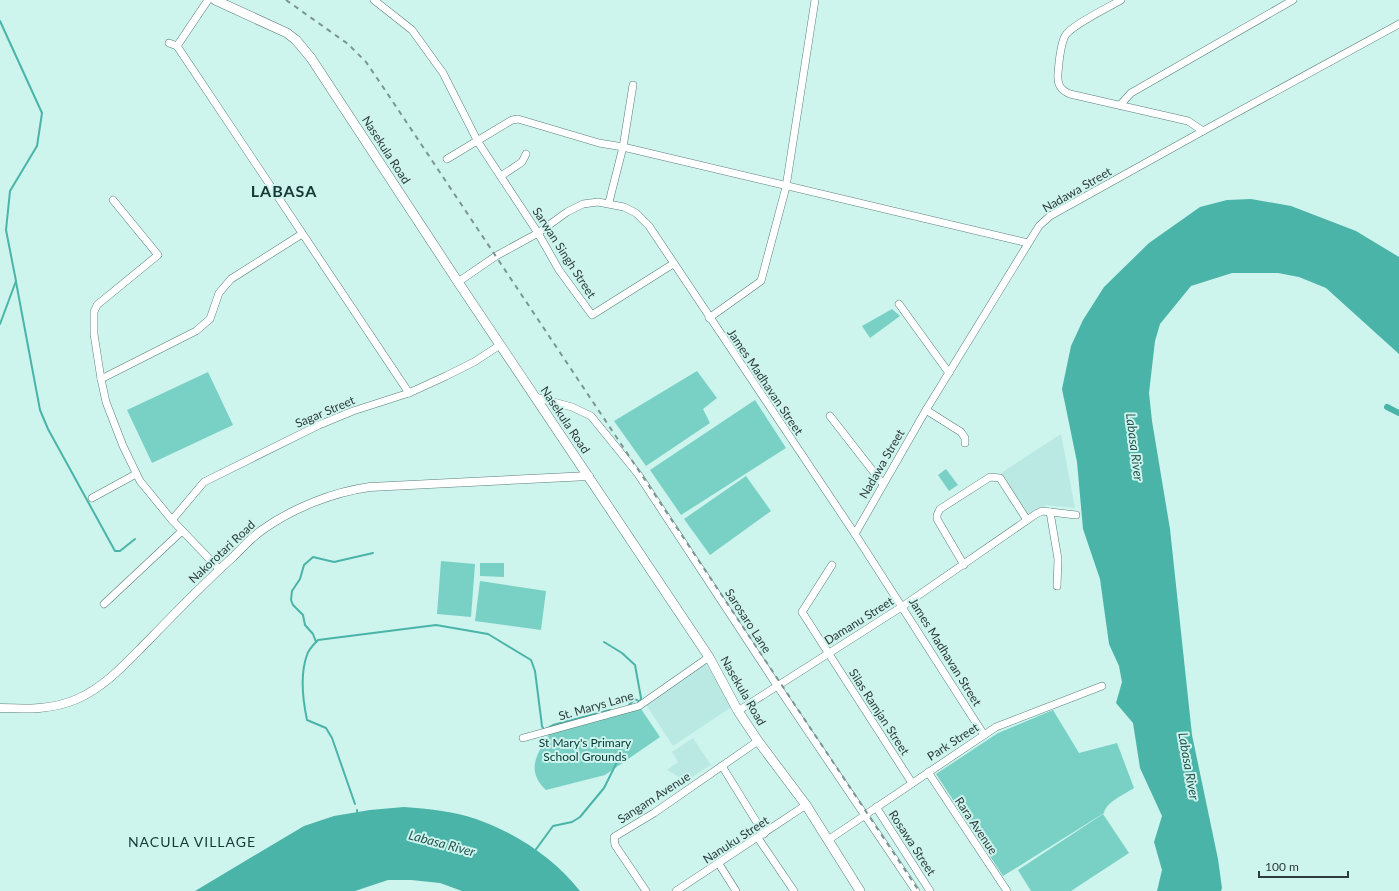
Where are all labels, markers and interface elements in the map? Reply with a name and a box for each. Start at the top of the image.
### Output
street label: Nasekula Road [359,113,414,186]
street label: Nadawa Street [1039,163,1115,215]
district label: LABASA [251,181,317,200]
street label: Sarwan Singh Street [529,204,600,302]
street label: James Madhavan Street [724,326,807,438]
street label: Nasekula Road [537,383,593,456]
street label: Sagar Street [293,392,358,431]
water label: Labasa River [1123,412,1147,482]
street label: Nadawa Street [856,426,908,501]
street label: Nakorotari Road [185,517,258,586]
street label: Sarosaro Lane [722,586,775,656]
street label: Damanu Street [821,593,897,648]
street label: James Madhavan Street [906,595,985,709]
street label: Nasekula Road [718,653,769,728]
street label: Silas Ramjan Street [846,666,913,758]
street label: St. Marys Lane [557,688,635,723]
street label: Park Street [924,719,982,764]
water label: Labasa River [1175,731,1203,802]
park label: St Mary's Primary School Grounds [539,735,632,764]
street label: Sangam Avenue [615,769,693,827]
street label: Rara Avenue [952,794,1001,857]
street label: Rosawa Street [886,807,940,879]
street label: Nanuku Street [700,812,772,867]
water label: Labasa River [407,826,478,860]
district label: NACULA VILLAGE [128,833,256,850]
scale bar [1259,853,1348,879]
text: 100 m [1265,859,1299,874]

